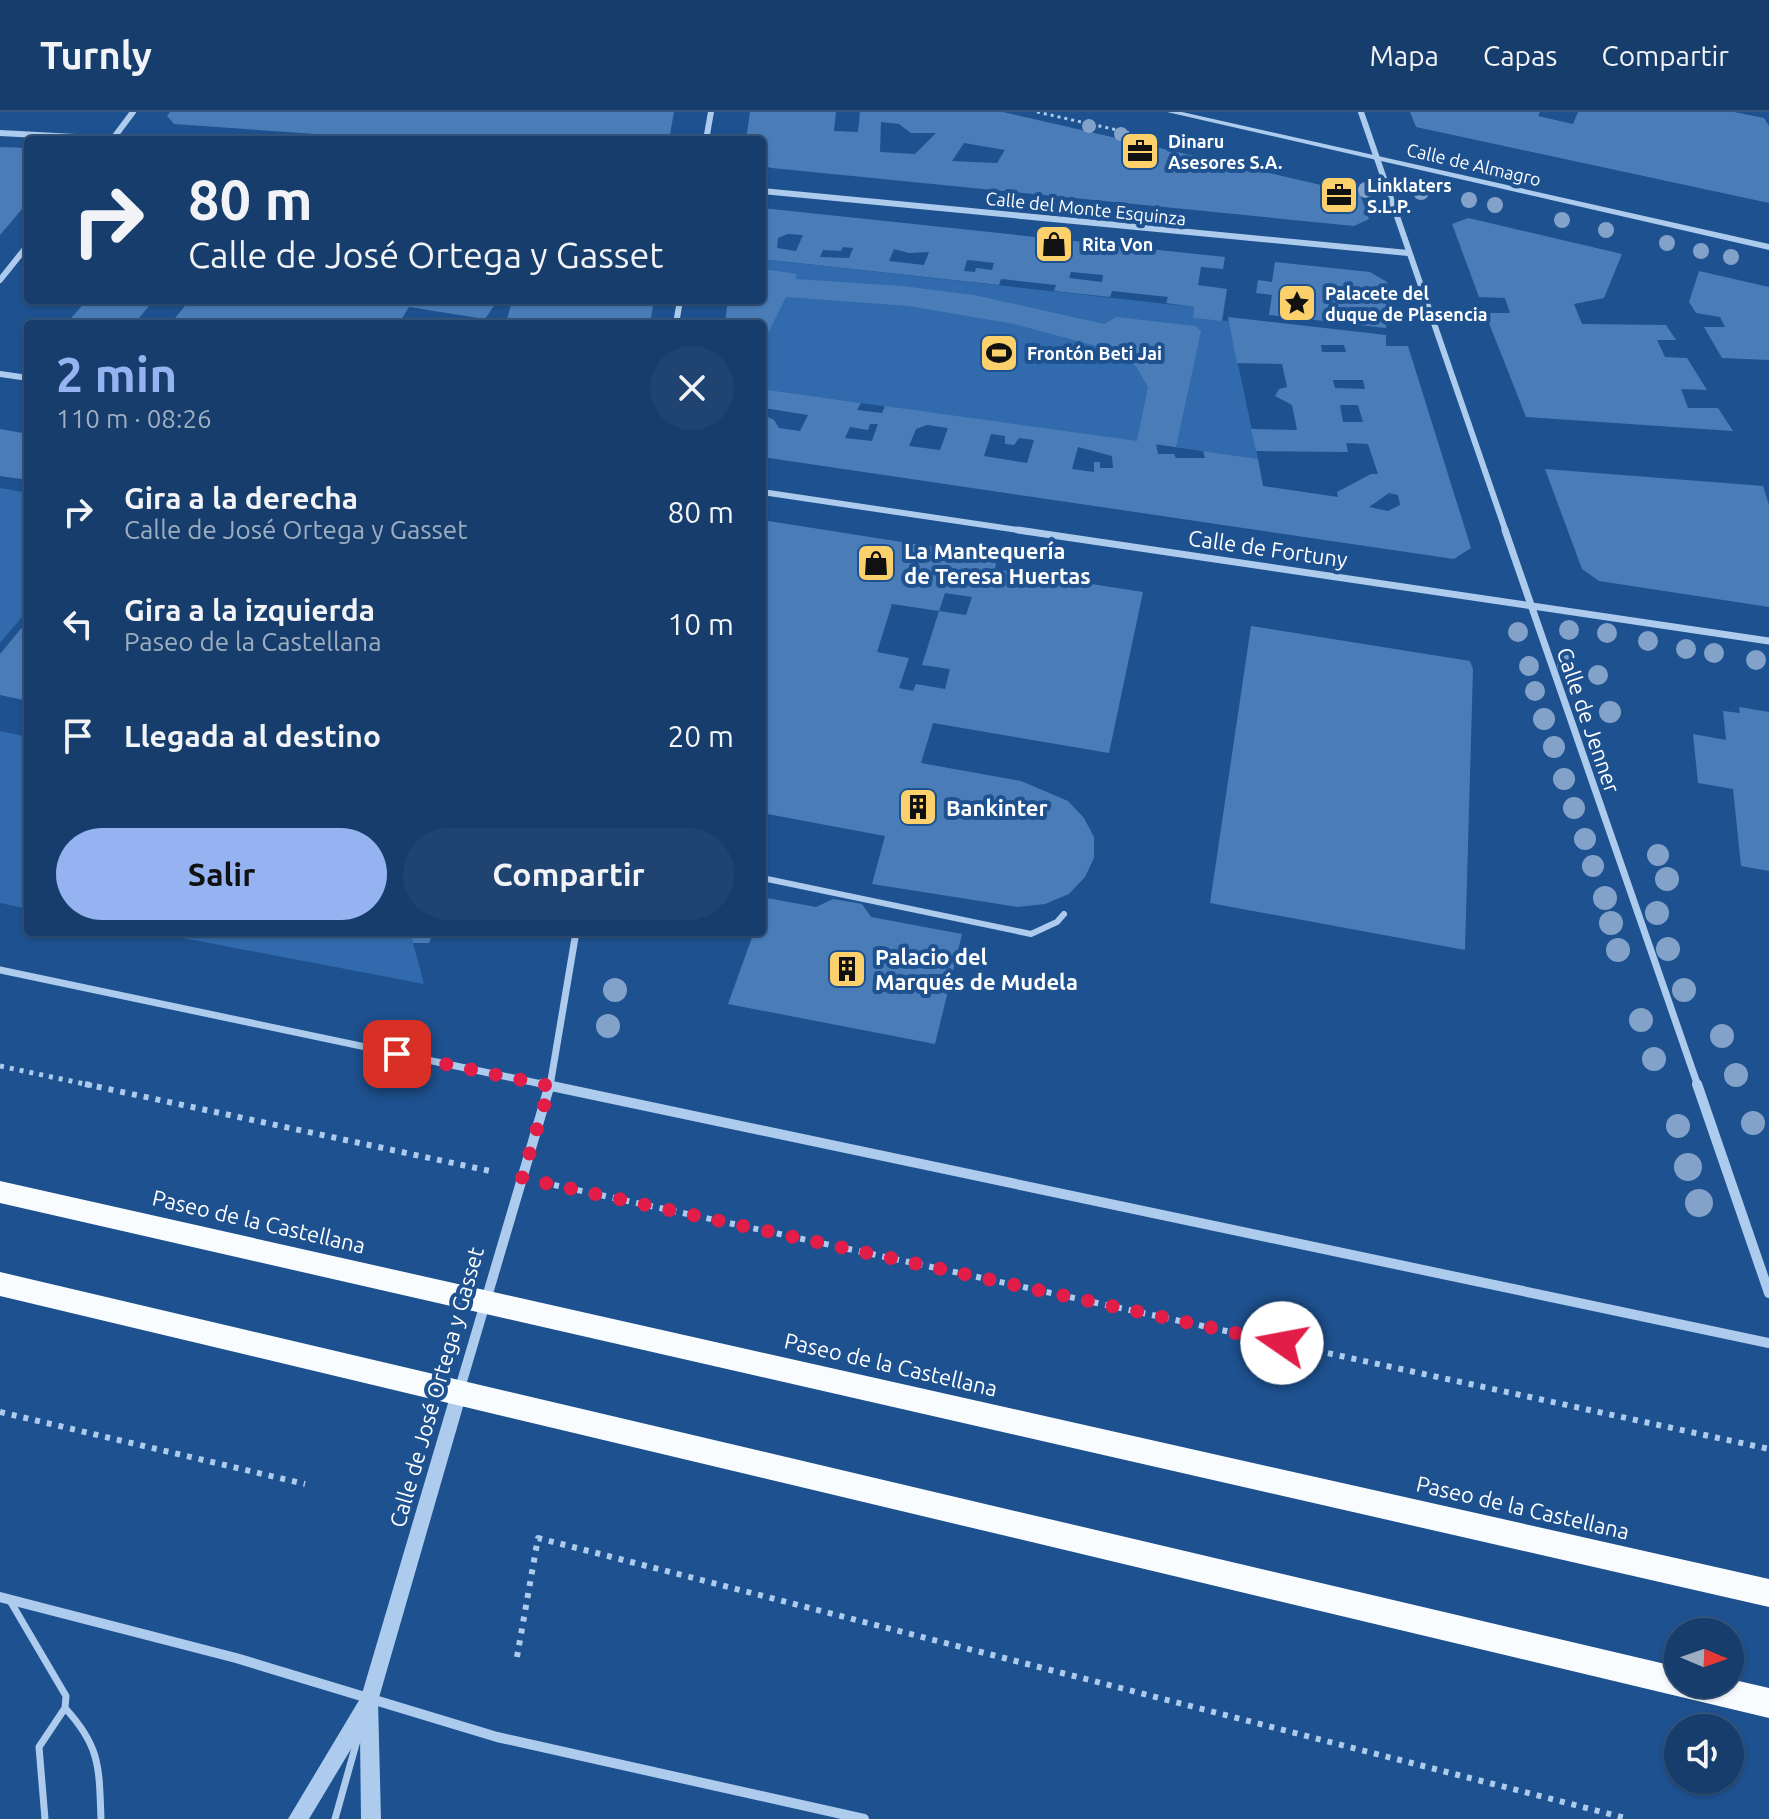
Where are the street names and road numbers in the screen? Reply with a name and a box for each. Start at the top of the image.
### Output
street label: Calle de Almagro [1405,139,1543,189]
street label: Calle del Monte Esquinza [985,188,1187,228]
street label: Calle de Fortuny [1187,524,1350,572]
street label: Calle de Jenner [1552,644,1626,797]
street label: Paseo de la Castellana [150,1184,368,1258]
street label: Calle de José Ortega y Gasset [384,1244,488,1530]
street label: Paseo de la Castellana [782,1327,1000,1401]
street label: Paseo de la Castellana [1414,1470,1632,1544]

